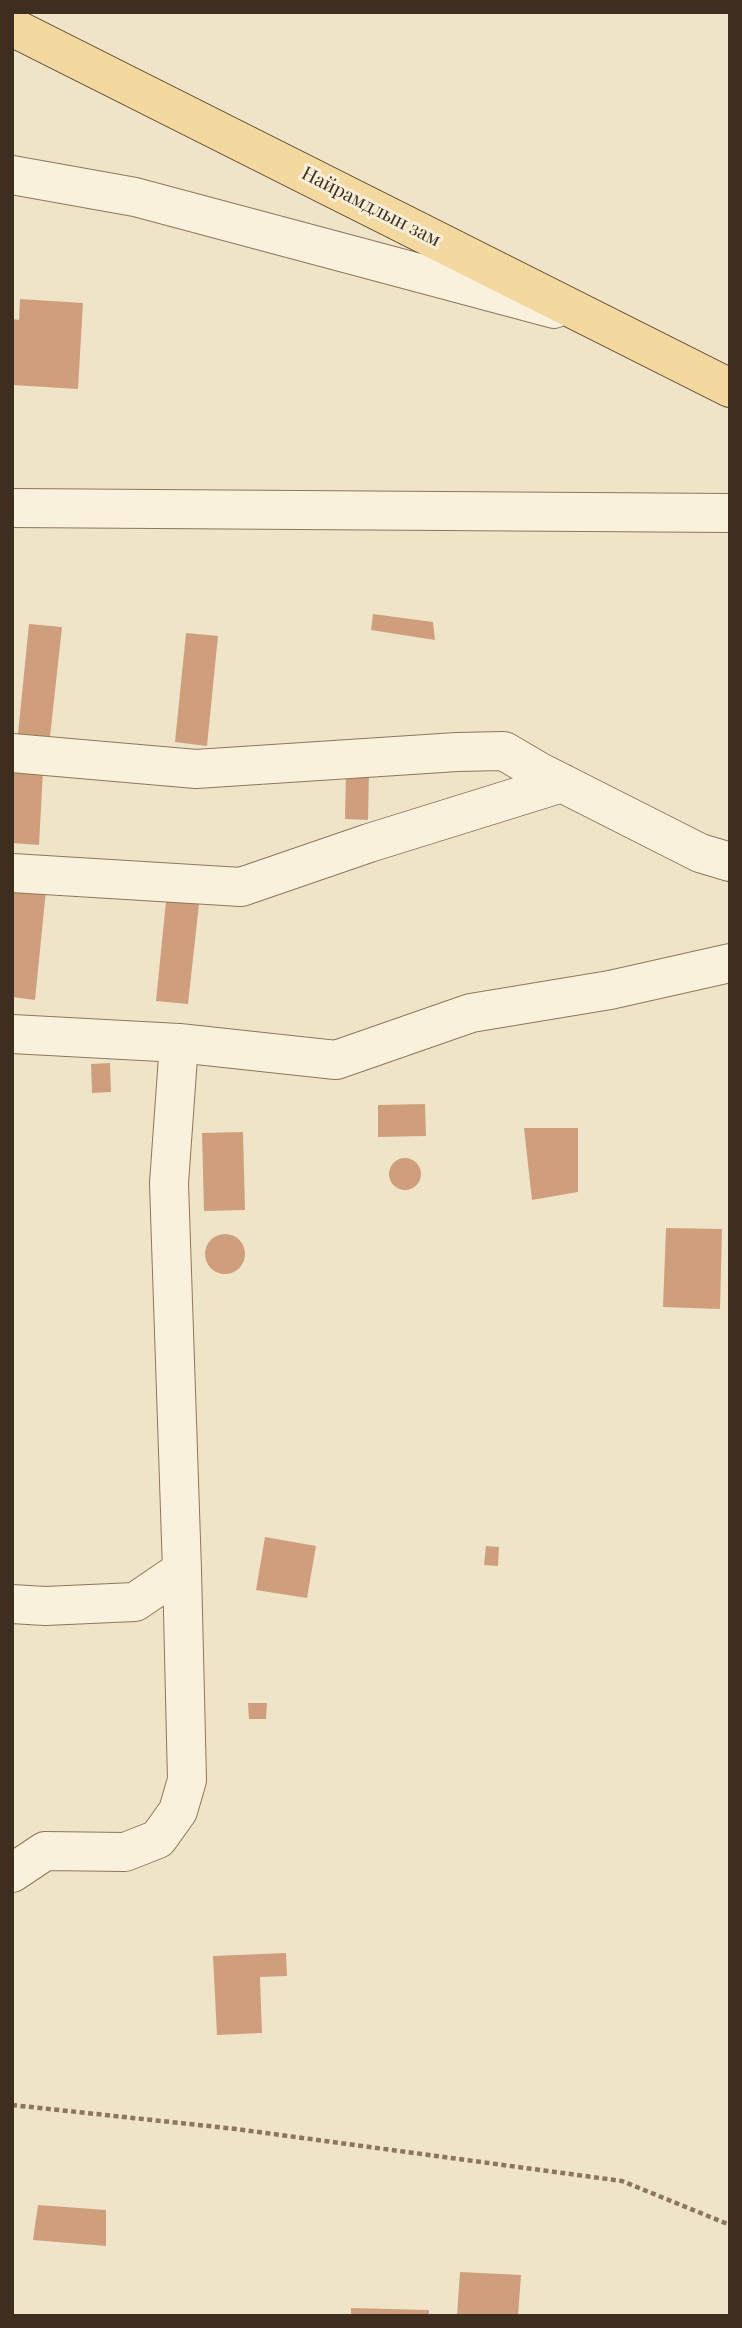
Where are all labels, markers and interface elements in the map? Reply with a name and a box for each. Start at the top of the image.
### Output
street label: Найрамдлын зам [298,162,444,252]

